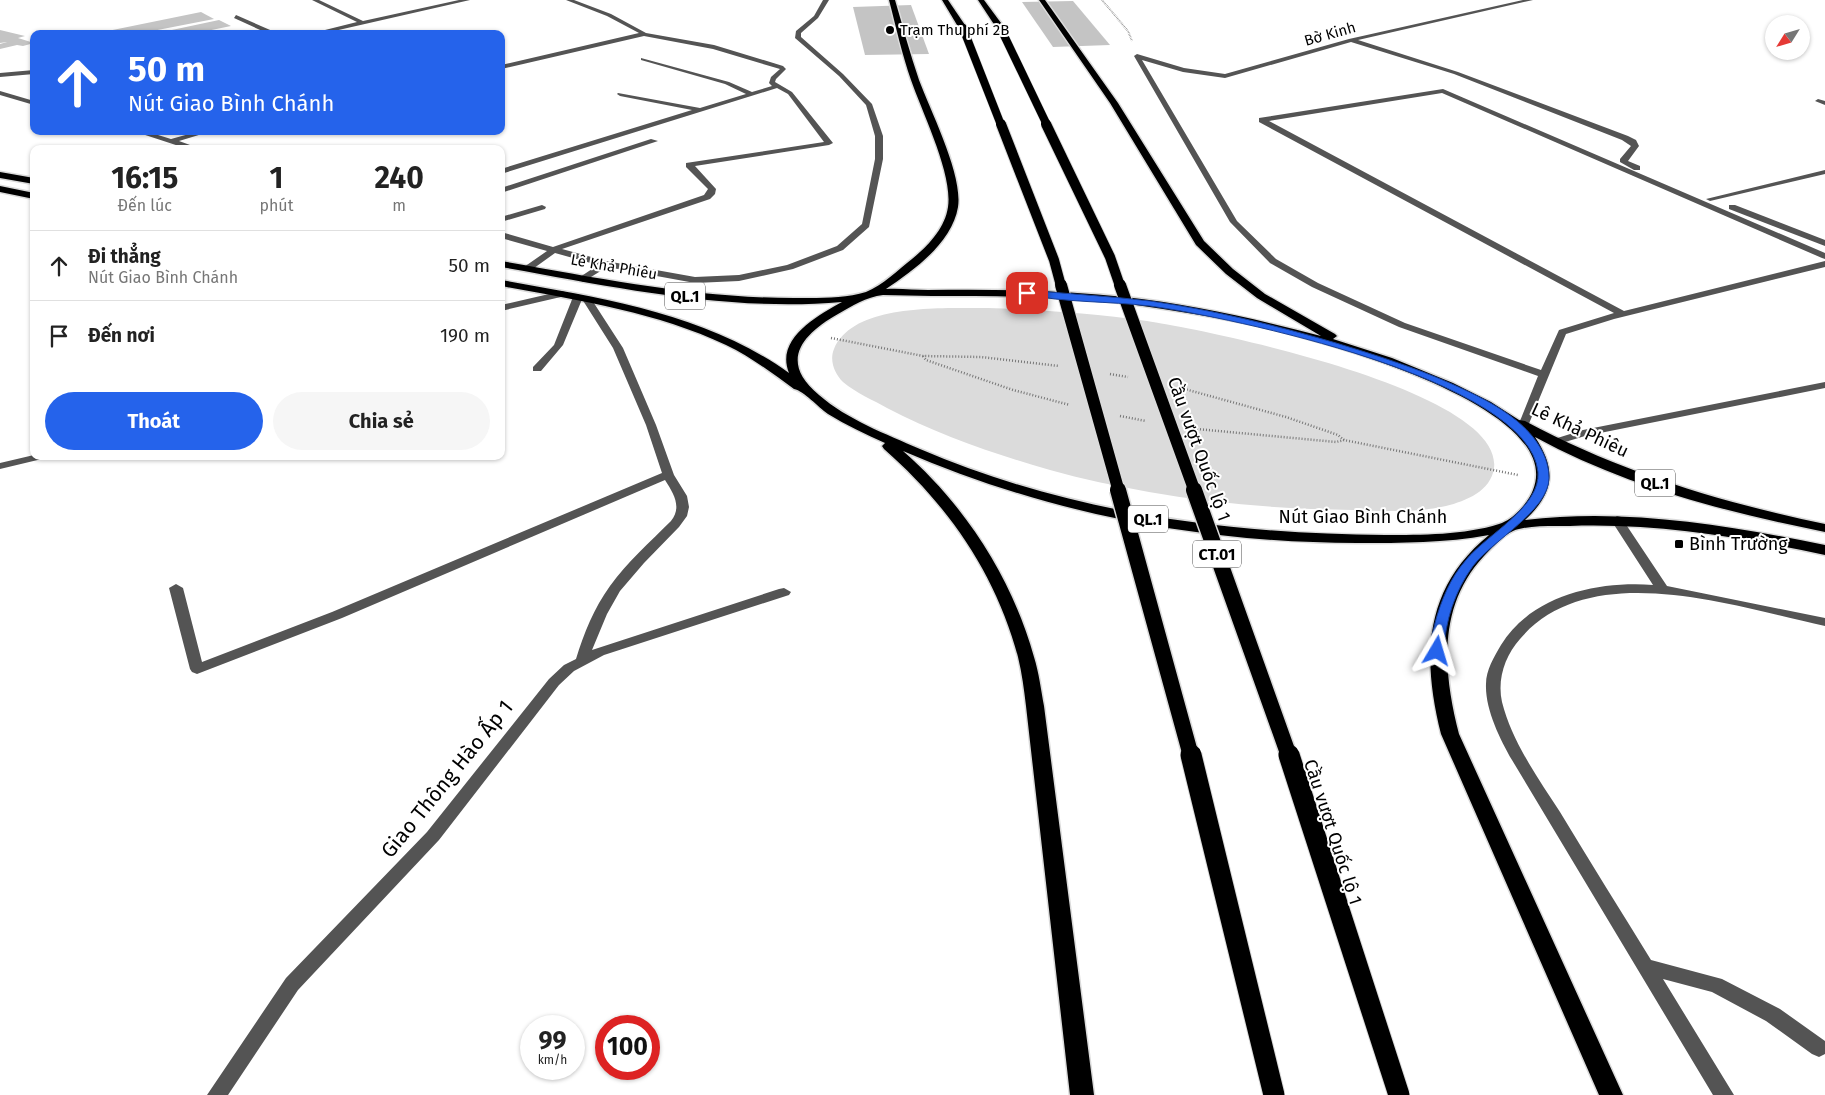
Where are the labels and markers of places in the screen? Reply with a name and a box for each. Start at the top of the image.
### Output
place label: Trạm Thu phí 2B [900,21,1009,39]
marker: Trạm Thu phí 2B [884,24,896,36]
pin [1006,272,1048,314]
place label: Bình Trường [1689,533,1788,555]
marker: Bình Trường [1673,538,1685,550]

